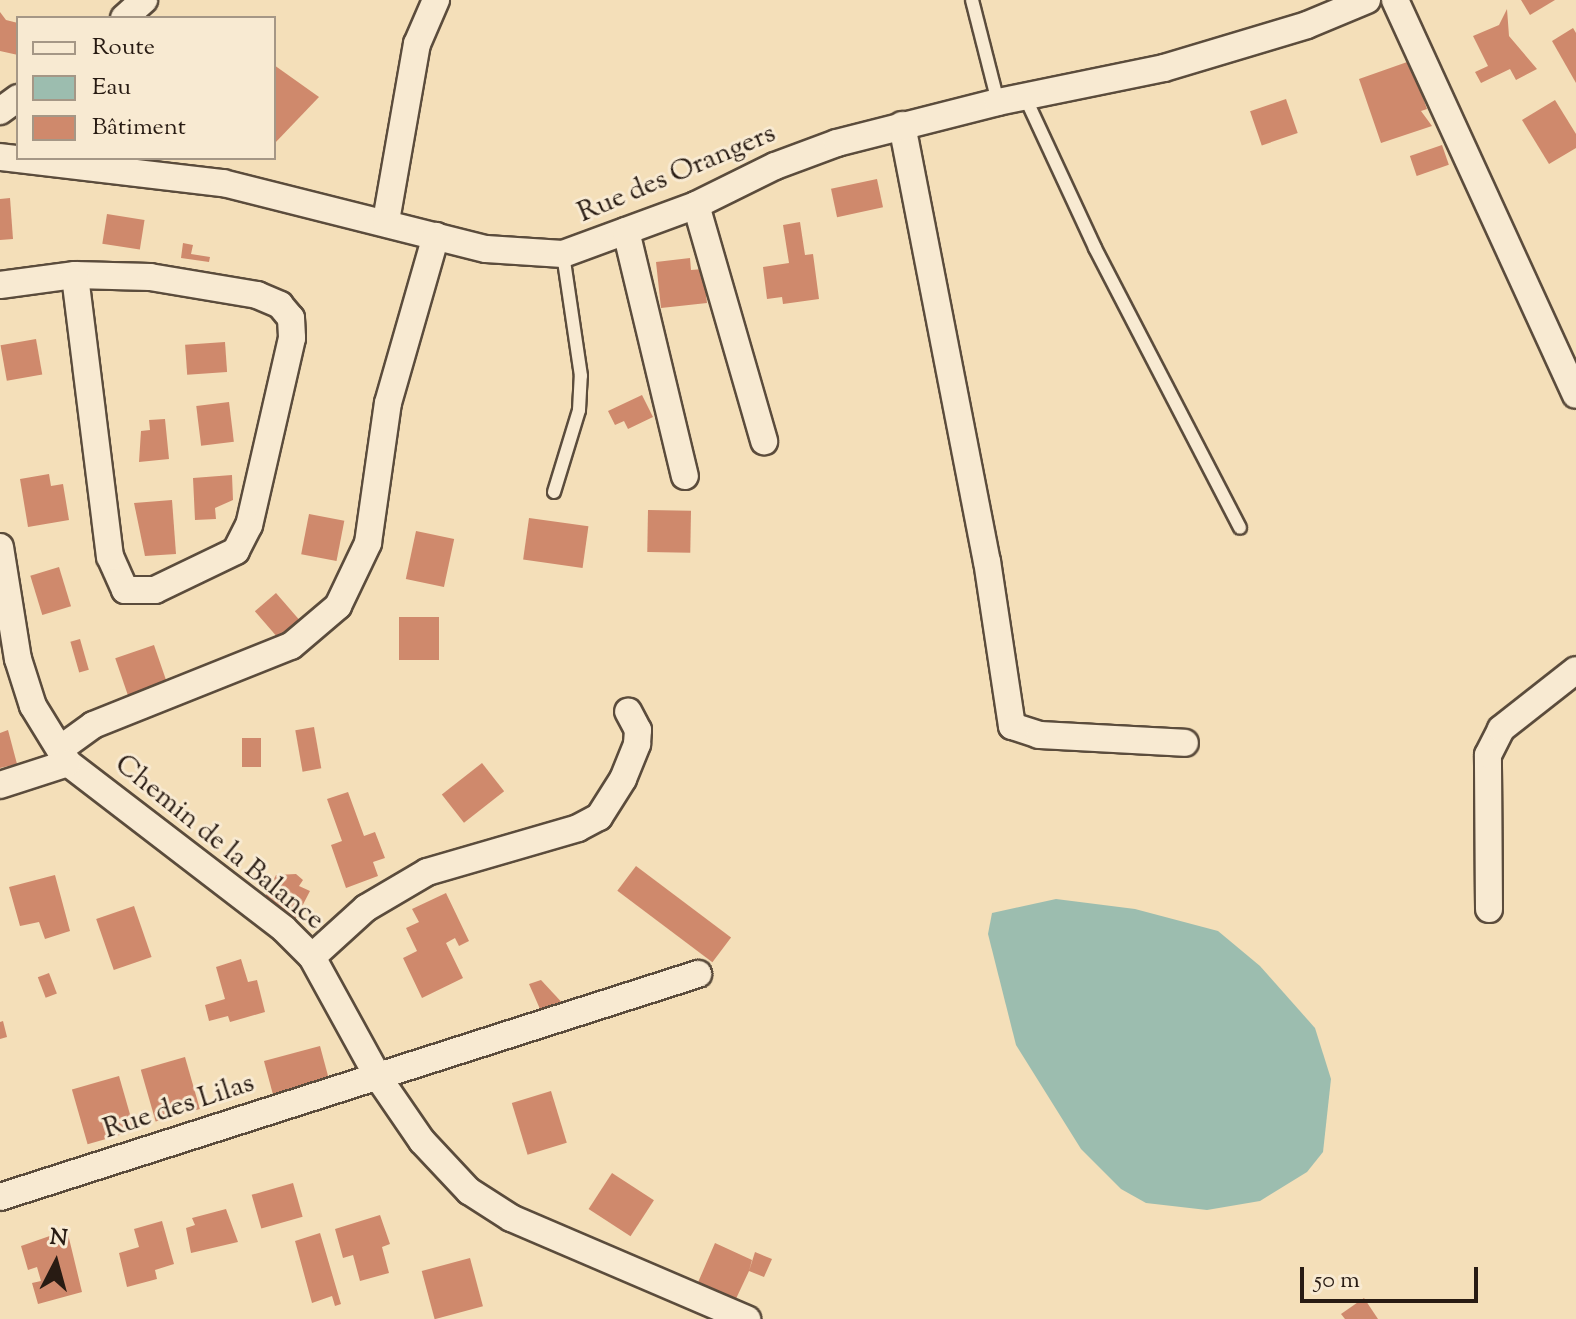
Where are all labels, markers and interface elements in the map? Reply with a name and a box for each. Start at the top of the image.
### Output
legend [16,16,276,160]
text: Route [92,31,155,65]
text: Eau [92,71,131,105]
text: Bâtiment [92,111,186,145]
street label: Rue des Orangers [573,117,781,231]
street label: Chemin de la Balance [107,748,331,938]
street label: Rue des Lilas [99,1067,259,1147]
text: N [48,1222,69,1256]
north arrow [16,1223,96,1303]
scale bar [1304,1251,1482,1301]
text: 50 m [1314,1264,1360,1298]

